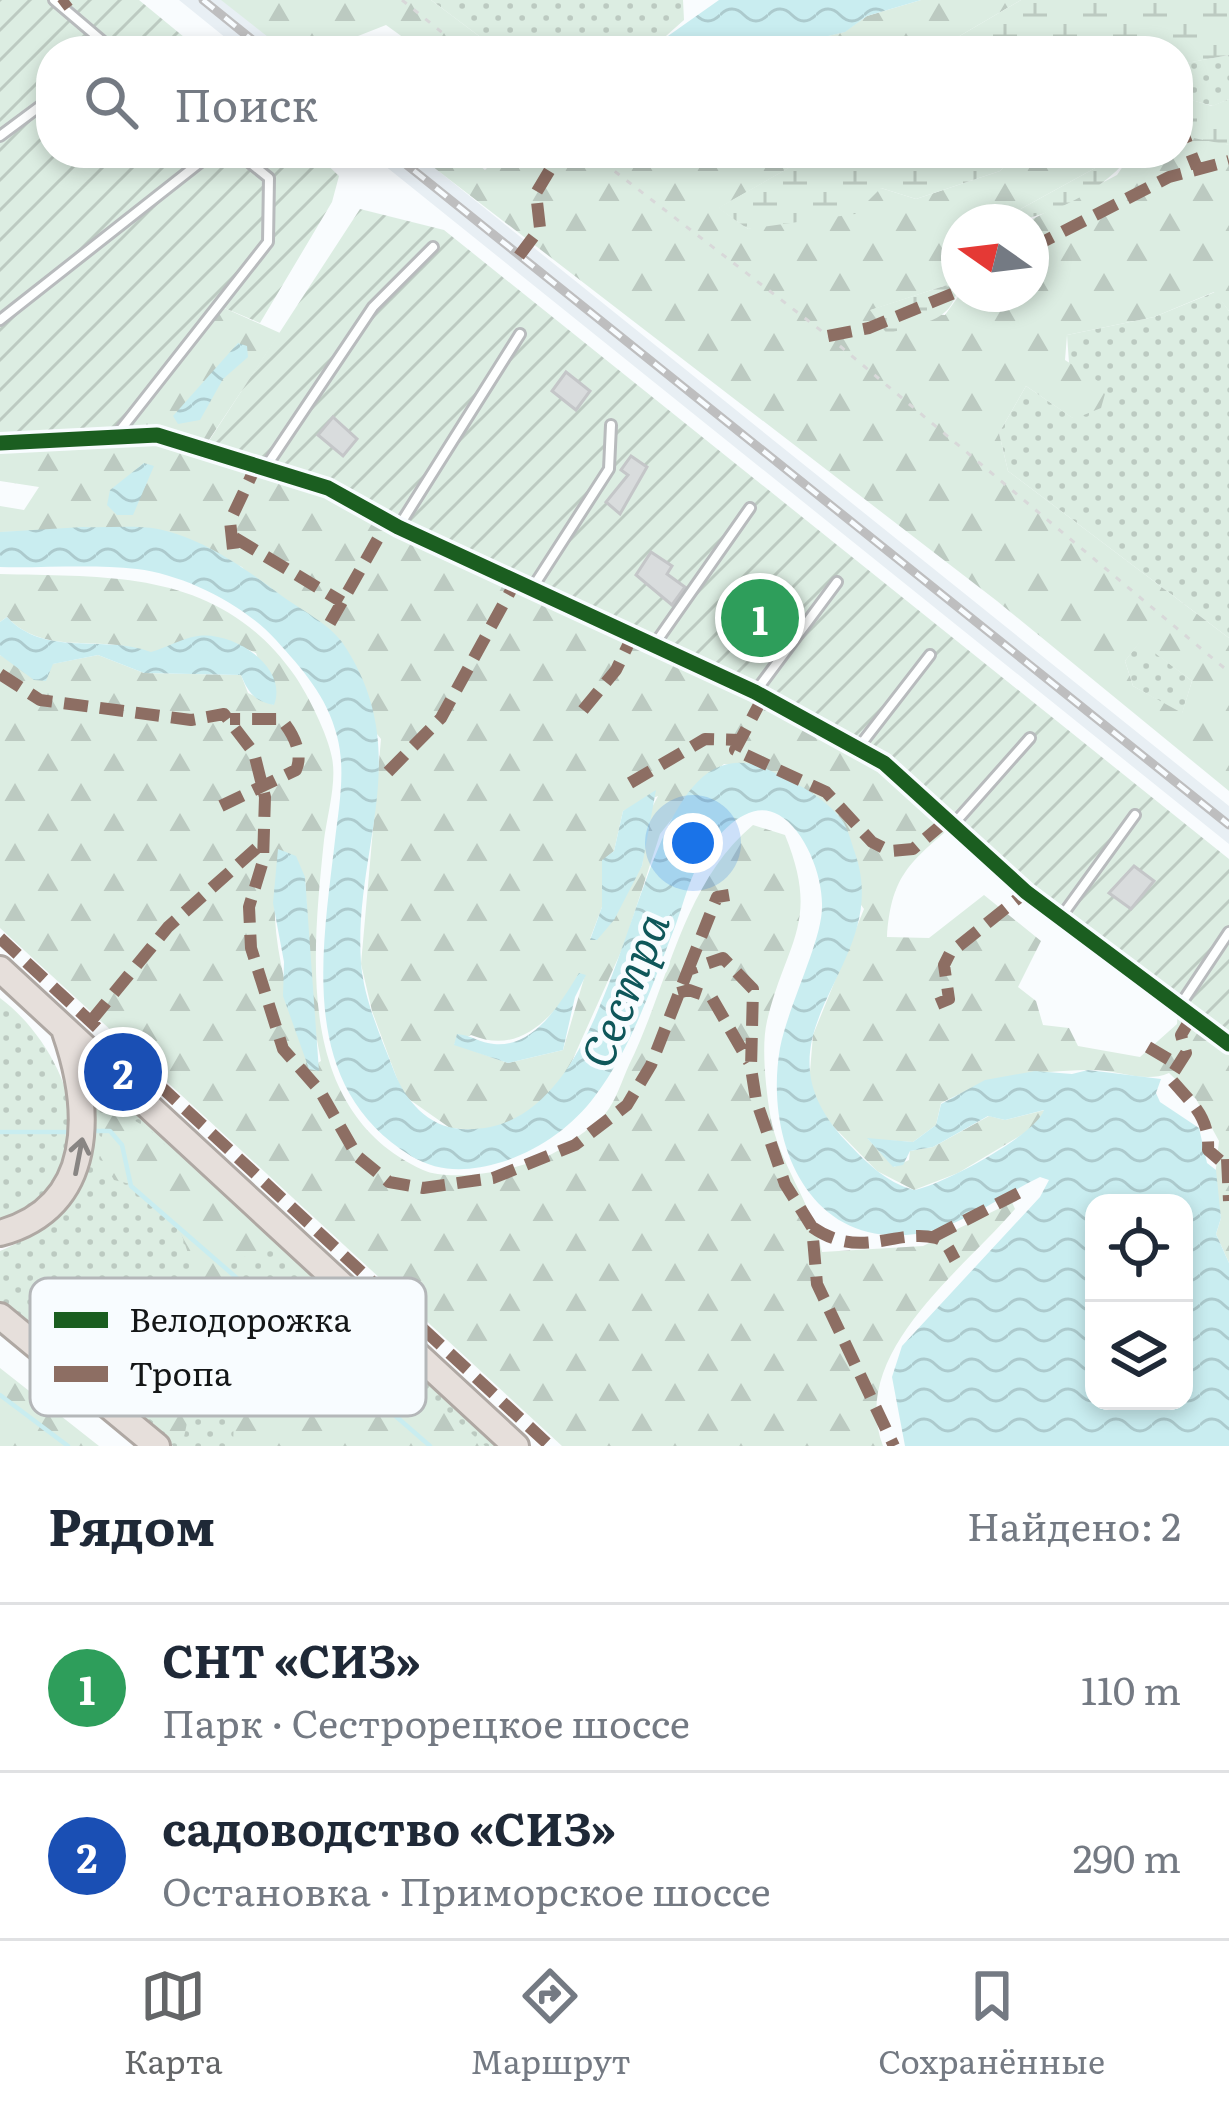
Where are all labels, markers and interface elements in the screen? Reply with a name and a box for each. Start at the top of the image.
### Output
search box [36,36,1193,168]
icon: search [78,69,144,135]
text: Поиск [174,69,318,136]
north arrow [941,204,1049,312]
pin: 1 [721,573,799,663]
your location [663,813,723,873]
water label: Сестра [561,901,684,1077]
pin: 2 [84,1027,162,1117]
one-way arrow [69,1138,91,1177]
map controls [1085,1194,1193,1410]
button: locate [1085,1194,1193,1302]
legend [30,1278,426,1416]
text: Велодорожка [129,1293,352,1342]
button: layers [1085,1302,1193,1410]
text: Тропа [129,1347,232,1396]
text: Рядом [48,1486,215,1562]
text: Найдено: 2 [967,1495,1181,1553]
text: СНТ «СИЗ» [162,1625,421,1692]
text: 1 [79,1659,95,1717]
text: 110 m [1081,1659,1181,1717]
text: Парк · Сестрорецкое шоссе [162,1692,690,1750]
text: садоводство «СИЗ» [162,1793,616,1860]
text: 2 [77,1827,97,1885]
text: 290 m [1073,1827,1181,1885]
text: Остановка · Приморское шоссе [162,1860,771,1918]
tab: Карта [124,1963,223,2084]
tab: Маршрут [470,1963,631,2084]
tab: Сохранённые [878,1963,1105,2084]

